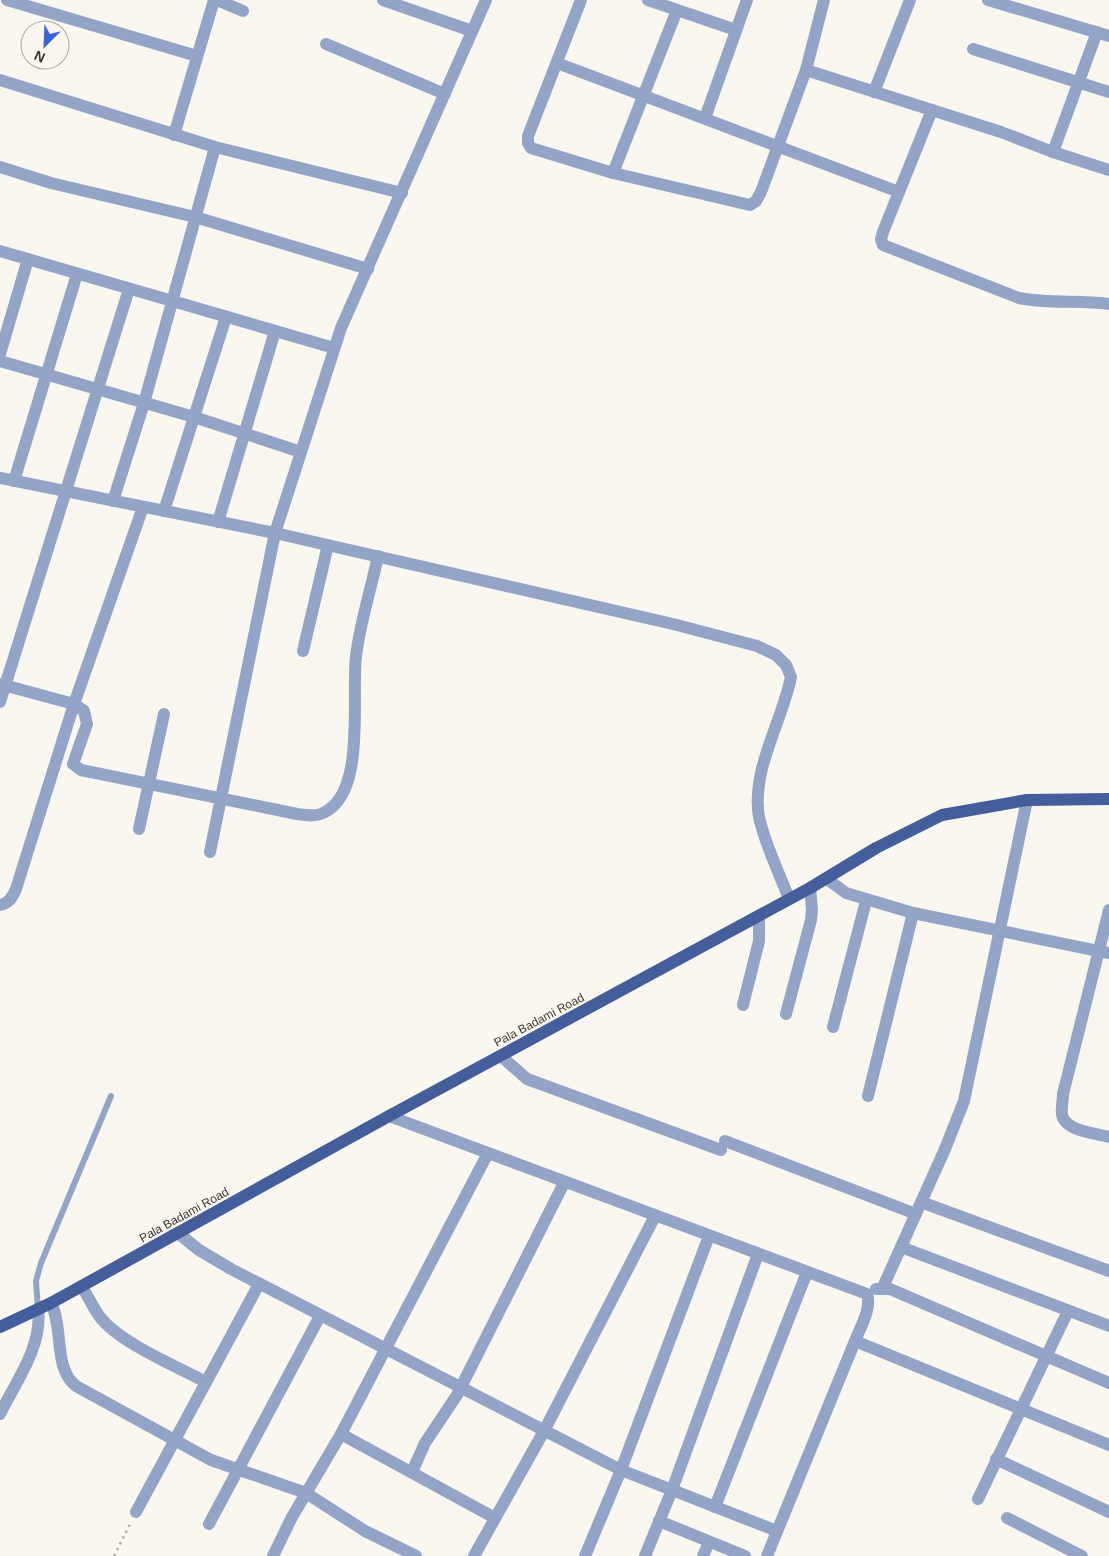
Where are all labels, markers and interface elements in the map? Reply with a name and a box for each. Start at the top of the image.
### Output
north arrow [20,20,70,70]
text: N [32,48,48,66]
street label: Pala Badami Road [492,990,586,1050]
street label: Pala Badami Road [137,1185,231,1245]

